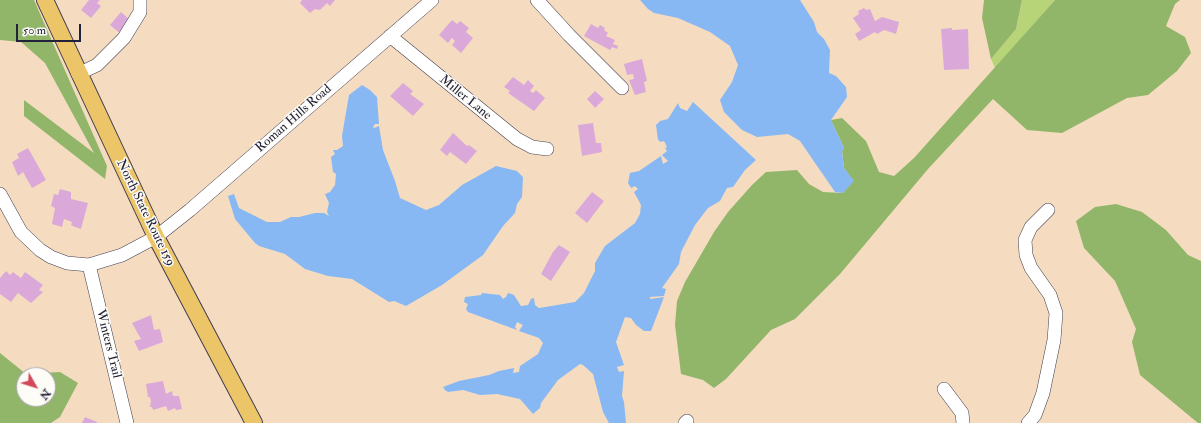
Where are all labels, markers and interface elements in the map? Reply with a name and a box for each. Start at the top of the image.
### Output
scale bar [18,16,83,42]
text: 50 m [23,23,46,38]
street label: Miller Lane [436,72,494,124]
street label: Roman Hills Road [253,82,335,156]
street label: North State Route 159 [112,157,178,269]
street label: Winters Trail [92,308,124,380]
north arrow [16,367,56,407]
text: N [37,386,53,402]

